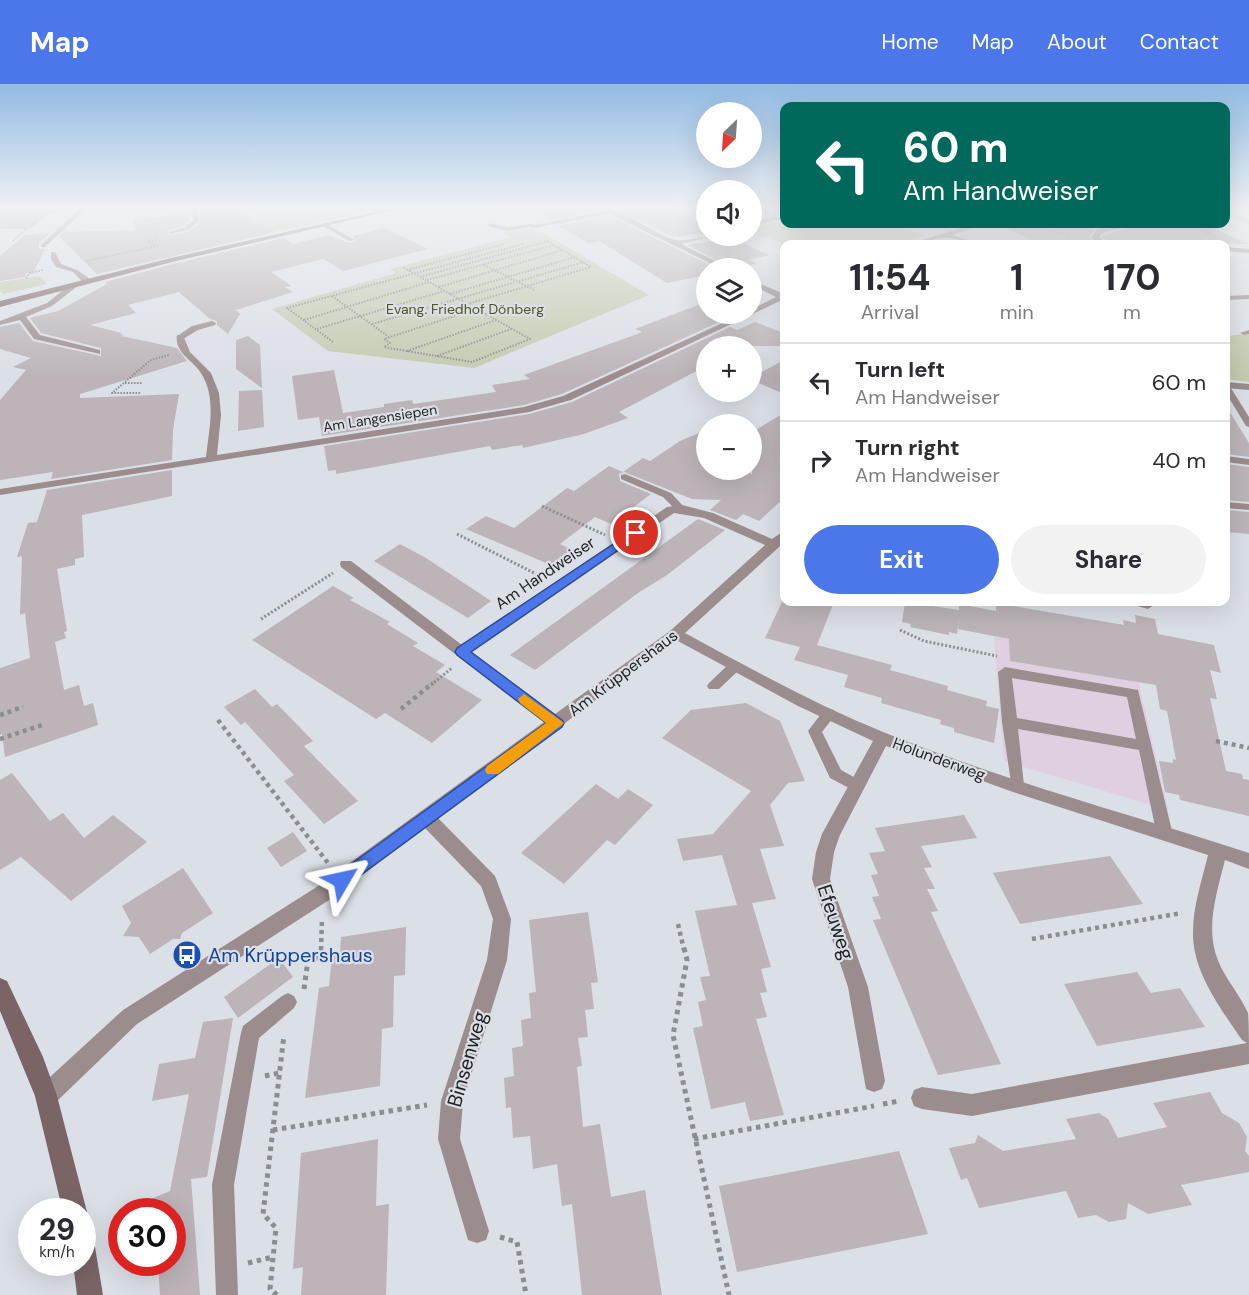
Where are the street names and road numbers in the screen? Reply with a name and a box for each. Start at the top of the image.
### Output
street label: Am Langensiepen [322,400,438,436]
street label: Am Handweiser [491,532,599,614]
street label: Am Krüppershaus [564,625,682,721]
street label: Holunderweg [890,733,988,786]
street label: Efeuweg [812,881,860,963]
street label: Binsenweg [441,1008,493,1110]

